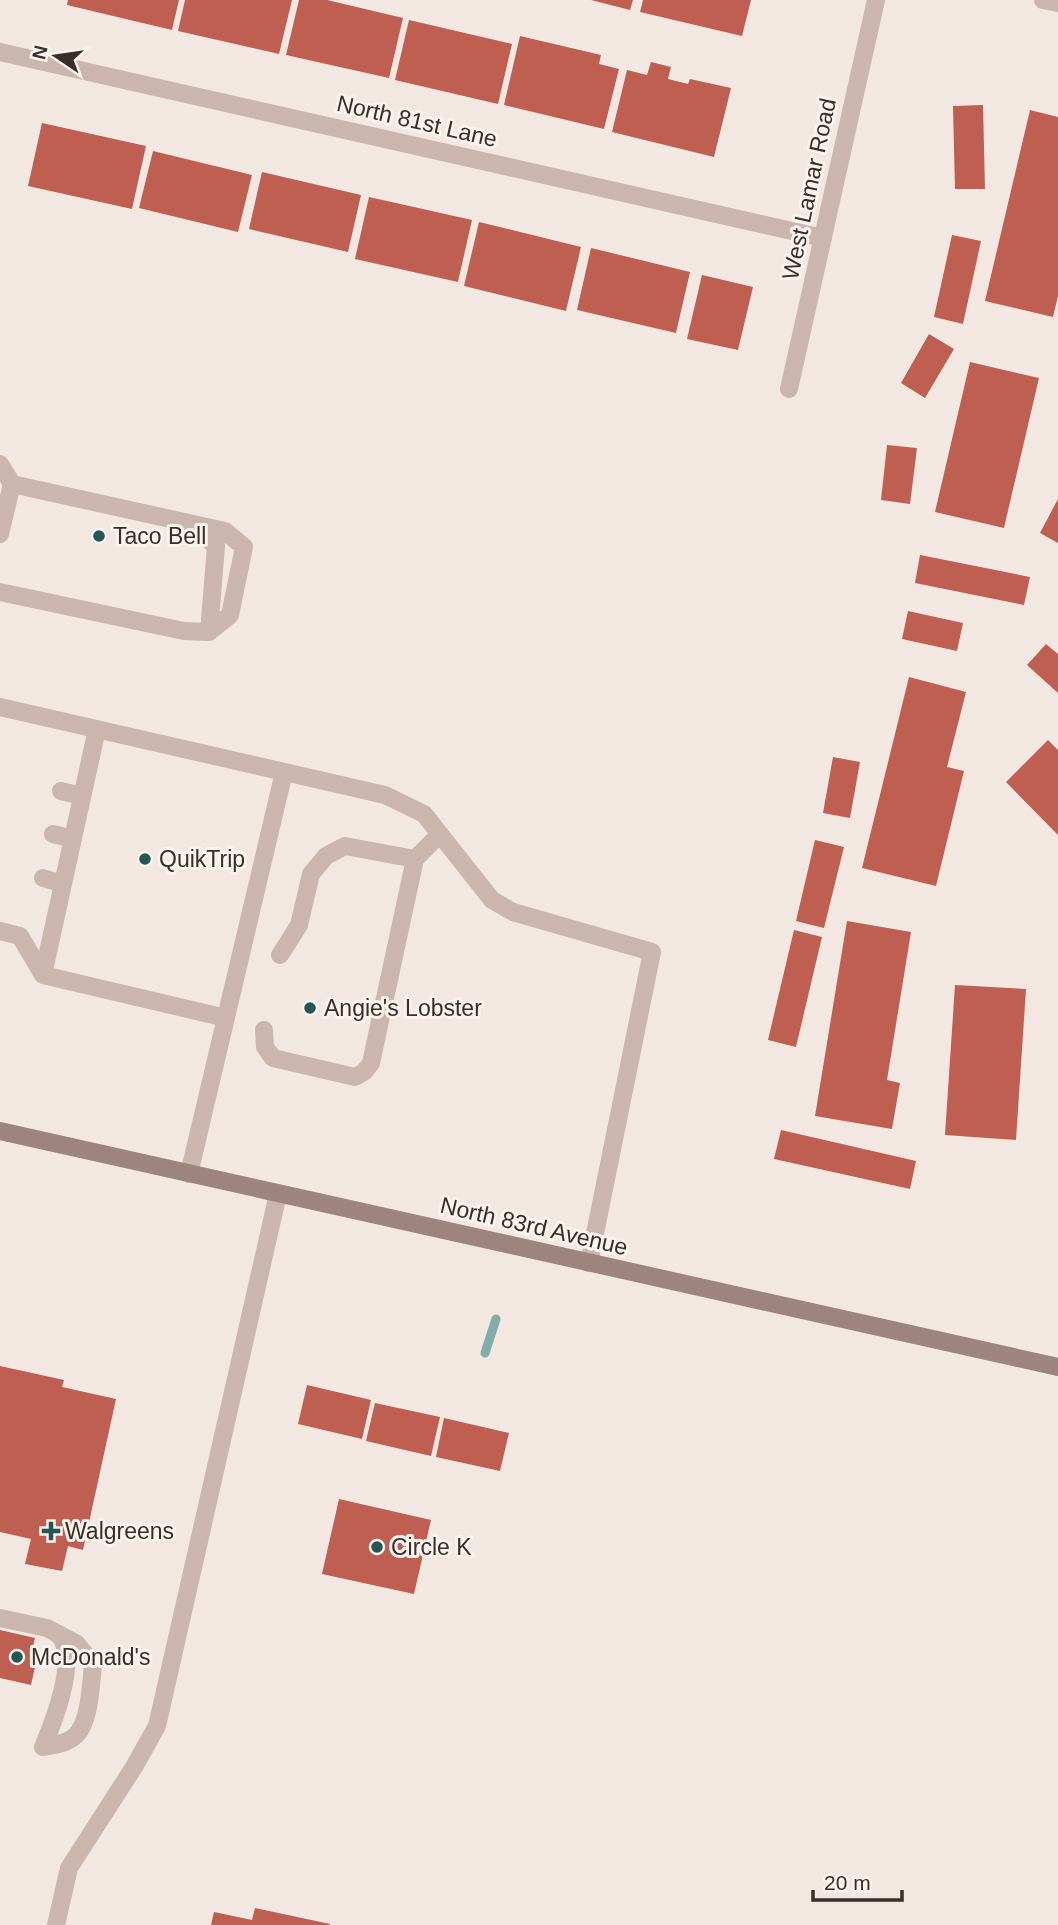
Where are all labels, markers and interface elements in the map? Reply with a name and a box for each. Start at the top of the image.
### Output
north arrow [21,21,91,91]
text: N [28,43,52,61]
street label: North 81st Lane [334,90,500,152]
street label: West Lamar Road [777,96,841,282]
place label: Taco Bell [113,523,206,549]
marker: Taco Bell [91,528,107,544]
place label: QuikTrip [159,846,245,872]
marker: QuikTrip [137,851,153,867]
place label: Angie's Lobster [324,995,482,1021]
marker: Angie's Lobster [302,1000,318,1016]
street label: North 83rd Avenue [438,1192,630,1260]
place label: Walgreens [65,1518,174,1544]
marker: Walgreens [43,1523,59,1539]
place label: Circle K [391,1534,472,1560]
marker: Circle K [369,1539,385,1555]
place label: McDonald's [31,1644,150,1670]
marker: McDonald's [9,1649,25,1665]
scale bar [813,1858,902,1902]
text: 20 m [824,1871,871,1894]

